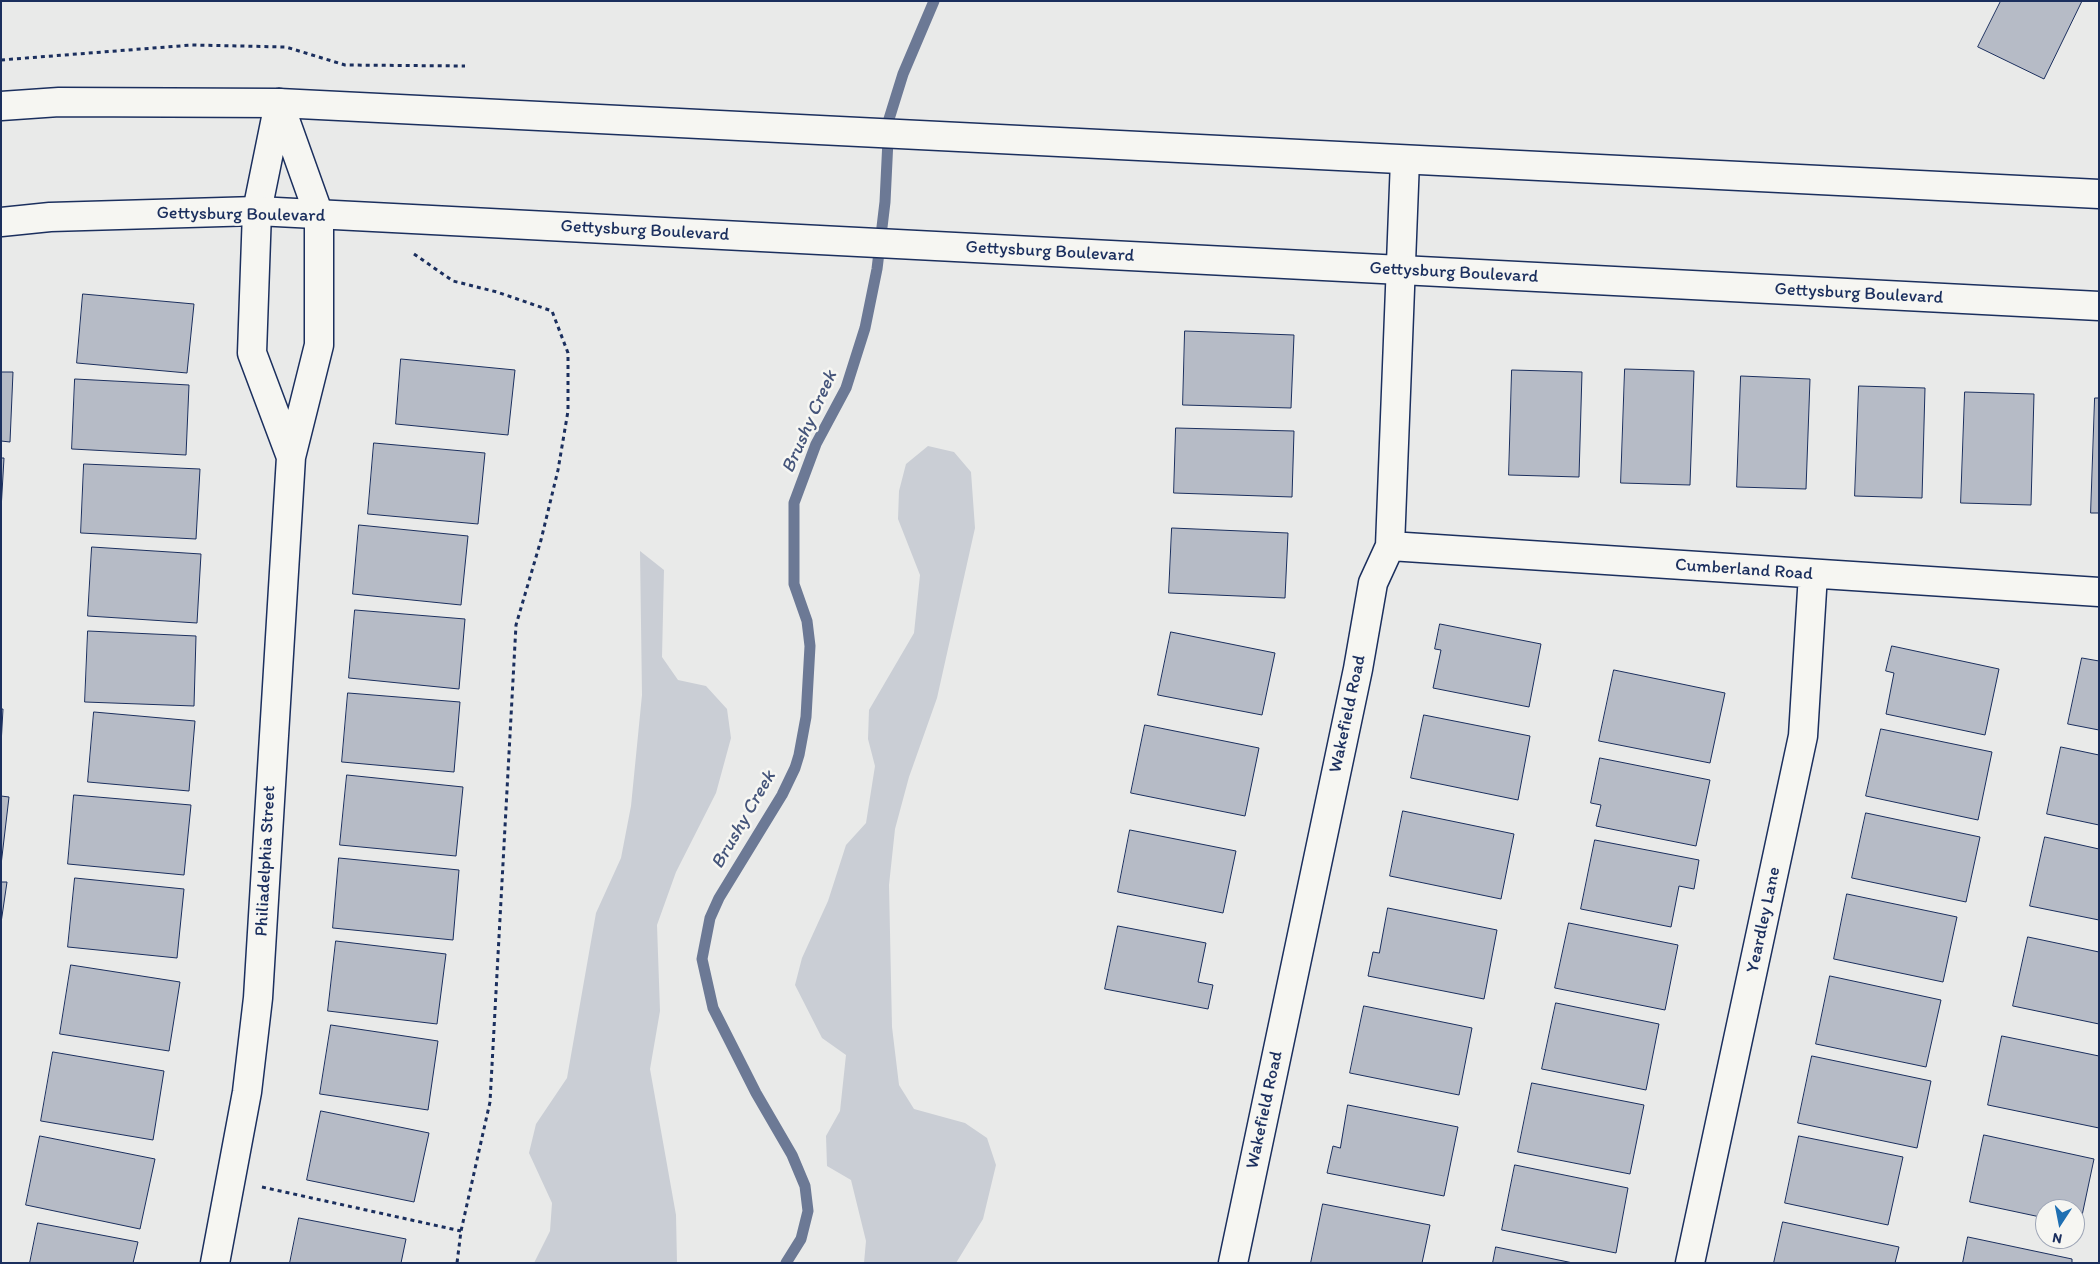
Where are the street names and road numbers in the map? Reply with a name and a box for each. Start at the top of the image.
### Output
street label: Gettysburg Boulevard [156,203,326,227]
street label: Gettysburg Boulevard [560,216,730,246]
street label: Gettysburg Boulevard [965,237,1135,267]
street label: Gettysburg Boulevard [1369,258,1539,288]
street label: Gettysburg Boulevard [1774,279,1944,309]
street label: Cumberland Road [1674,554,1814,586]
street label: Wakefield Road [1325,653,1371,775]
street label: Philiadelphia Street [251,785,281,937]
street label: Yeardley Lane [1742,865,1786,975]
street label: Wakefield Road [1242,1049,1288,1171]

